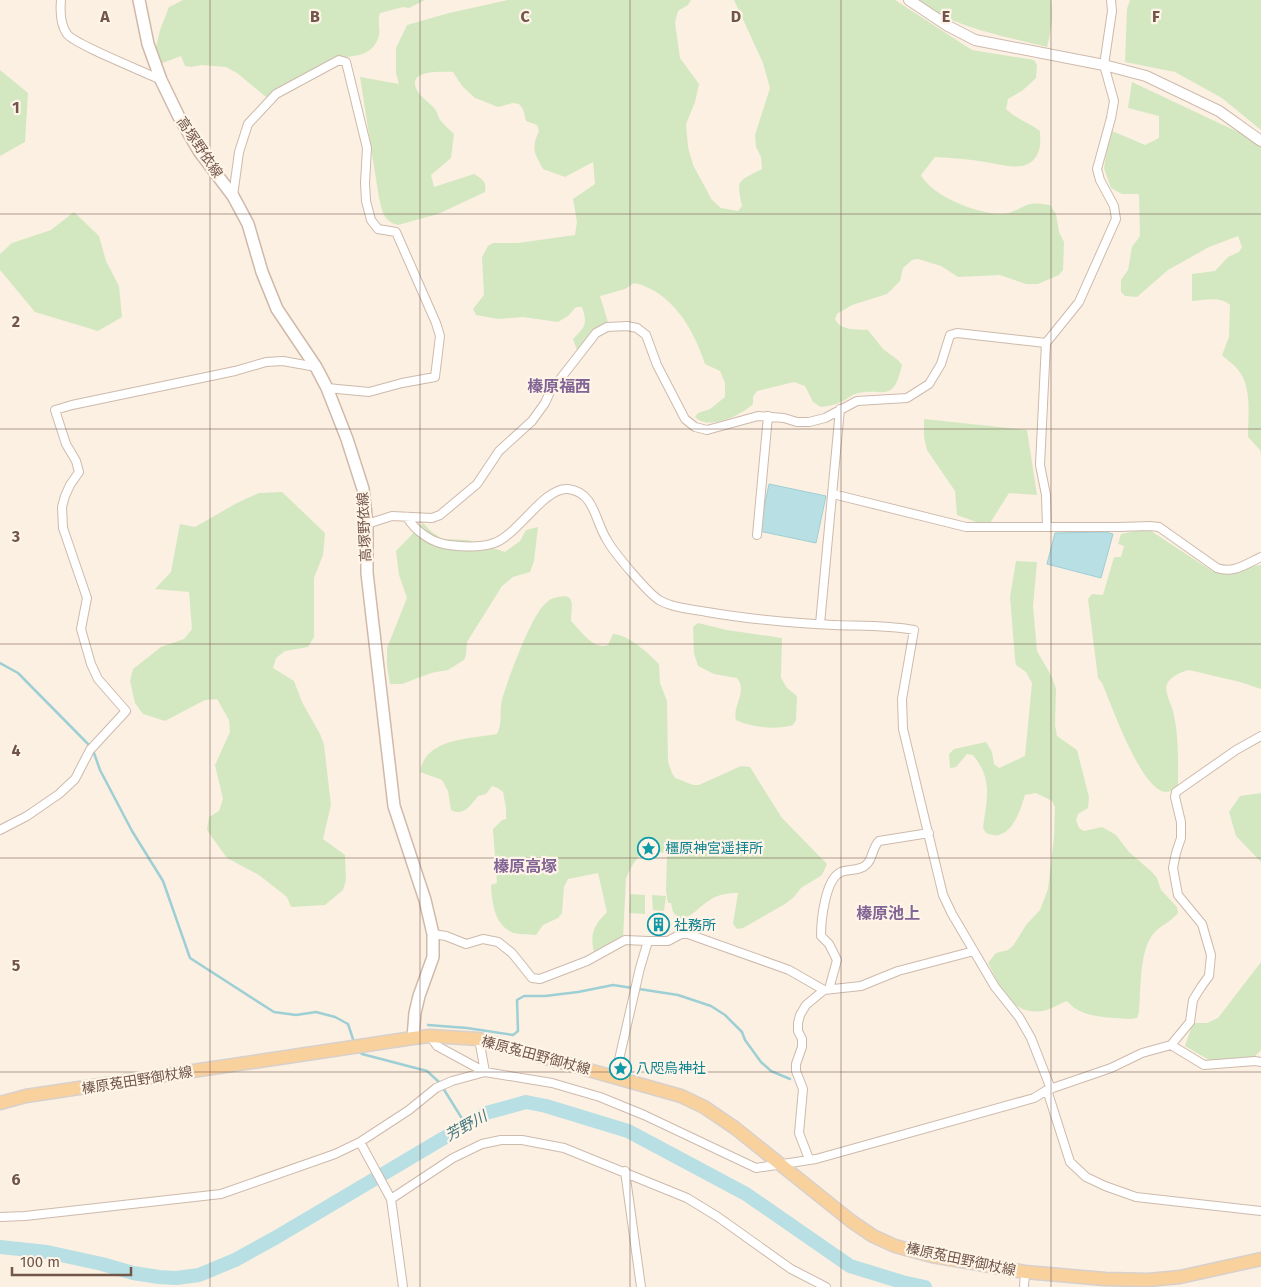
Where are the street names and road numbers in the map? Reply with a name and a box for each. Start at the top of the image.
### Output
street label: 高塚野依線 [173,114,226,181]
street label: 高塚野依線 [354,492,375,562]
street label: 榛原菟田野御杖線 [480,1033,592,1078]
street label: 榛原菟田野御杖線 [80,1063,194,1098]
street label: 榛原菟田野御杖線 [904,1240,1017,1279]

